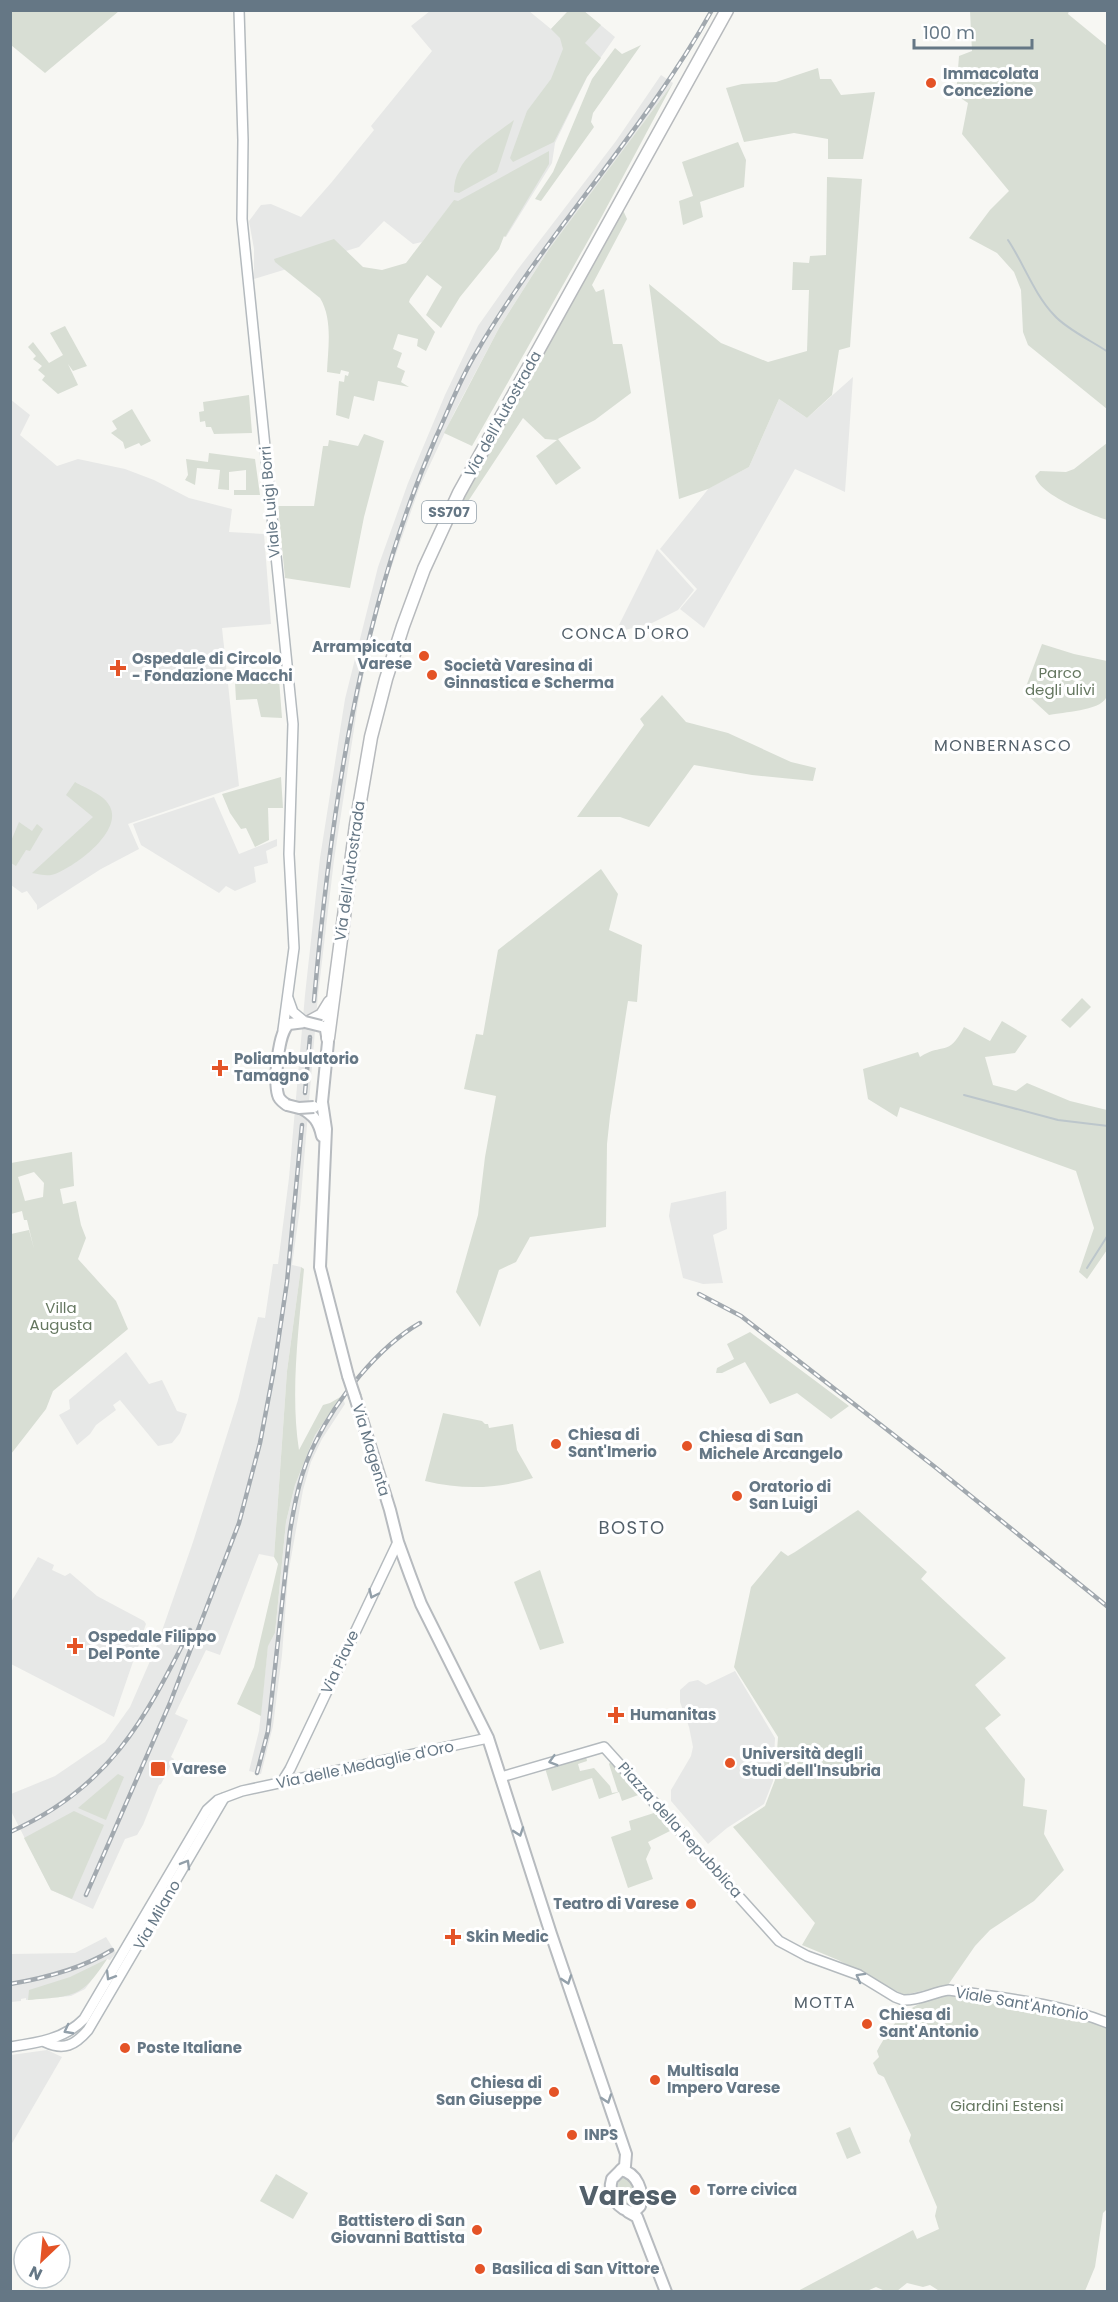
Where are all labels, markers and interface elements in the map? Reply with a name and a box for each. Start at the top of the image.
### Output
scale bar [914,12,1032,50]
text: 100 m [923,20,975,45]
place label: Immacolata Concezione [943,63,1039,101]
marker: Immacolata Concezione [924,76,938,90]
street label: Via dell'Autostrada [459,347,546,481]
street label: Viale Luigi Borri [254,445,285,559]
road number: SS707 [422,501,476,523]
district label: CONCA D'ORO [562,622,690,645]
place label: Arrampicata Varese [312,636,412,674]
place label: Ospedale di Circolo - Fondazione Macchi [132,648,293,686]
marker: Arrampicata Varese [417,649,431,663]
place label: Società Varesina di Ginnastica e Scherma [444,655,614,693]
marker: Ospedale di Circolo - Fondazione Macchi [109,659,127,677]
park label: Parco degli ulivi [1025,662,1095,700]
marker: Società Varesina di Ginnastica e Scherma [425,668,439,682]
district label: MONBERNASCO [934,734,1072,757]
street label: Via dell'Autostrada [329,800,370,942]
place label: Poliambulatorio Tamagno [234,1048,359,1086]
marker: Poliambulatorio Tamagno [211,1059,229,1077]
park label: Villa Augusta [30,1297,92,1335]
street label: Via Magenta [347,1401,396,1499]
place label: Chiesa di Sant'Imerio [568,1424,657,1462]
place label: Chiesa di San Michele Arcangelo [699,1426,843,1464]
marker: Chiesa di Sant'Imerio [549,1437,563,1451]
marker: Chiesa di San Michele Arcangelo [680,1439,694,1453]
place label: Oratorio di San Luigi [749,1476,831,1514]
marker: Oratorio di San Luigi [730,1489,744,1503]
district label: BOSTO [598,1515,666,1540]
one-way arrow [368,1588,380,1599]
place label: Ospedale Filippo Del Ponte [88,1626,217,1664]
street label: Via Piave [316,1626,363,1697]
marker: Ospedale Filippo Del Ponte [66,1637,84,1655]
place label: Humanitas [630,1704,716,1725]
marker: Humanitas [607,1706,625,1724]
street label: Via delle Medaglie d'Oro [274,1735,456,1794]
place label: Università degli Studi dell'Insubria [742,1743,881,1781]
one-way arrow [548,1754,558,1767]
marker: Università degli Studi dell'Insubria [723,1756,737,1770]
street label: Piazza della Repubblica [614,1757,747,1902]
place label: Varese [172,1758,226,1779]
marker: Varese [149,1760,167,1778]
one-way arrow [512,1826,525,1837]
one-way arrow [178,1860,190,1870]
street label: Via Milano [128,1876,185,1954]
place label: Teatro di Varese [553,1893,679,1914]
marker: Teatro di Varese [684,1897,698,1911]
place label: Skin Medic [466,1926,549,1947]
marker: Skin Medic [444,1928,462,1946]
one-way arrow [106,1970,117,1980]
one-way arrow [856,1973,866,1984]
one-way arrow [560,1974,572,1985]
street label: Viale Sant'Antonio [954,1981,1090,2026]
district label: MOTTA [794,1991,856,2014]
place label: Chiesa di Sant'Antonio [879,2004,979,2042]
marker: Chiesa di Sant'Antonio [860,2017,874,2031]
one-way arrow [64,2023,75,2034]
place label: Poste Italiane [137,2037,242,2058]
marker: Poste Italiane [118,2041,132,2055]
place label: Multisala Impero Varese [667,2060,780,2098]
place label: Chiesa di San Giuseppe [436,2072,542,2110]
marker: Multisala Impero Varese [648,2073,662,2087]
marker: Chiesa di San Giuseppe [547,2085,561,2099]
one-way arrow [599,2094,612,2104]
park label: Giardini Estensi [950,2095,1064,2116]
place label: INPS [584,2124,618,2145]
marker: INPS [565,2128,579,2142]
district label: Varese [579,2177,677,2214]
place label: Torre civica [707,2179,797,2200]
marker: Torre civica [688,2183,702,2197]
place label: Battistero di San Giovanni Battista [331,2210,465,2248]
marker: Battistero di San Giovanni Battista [470,2223,484,2237]
north arrow [12,2230,72,2290]
place label: Basilica di San Vittore [492,2258,659,2279]
text: N [25,2260,46,2286]
marker: Basilica di San Vittore [473,2262,487,2276]

